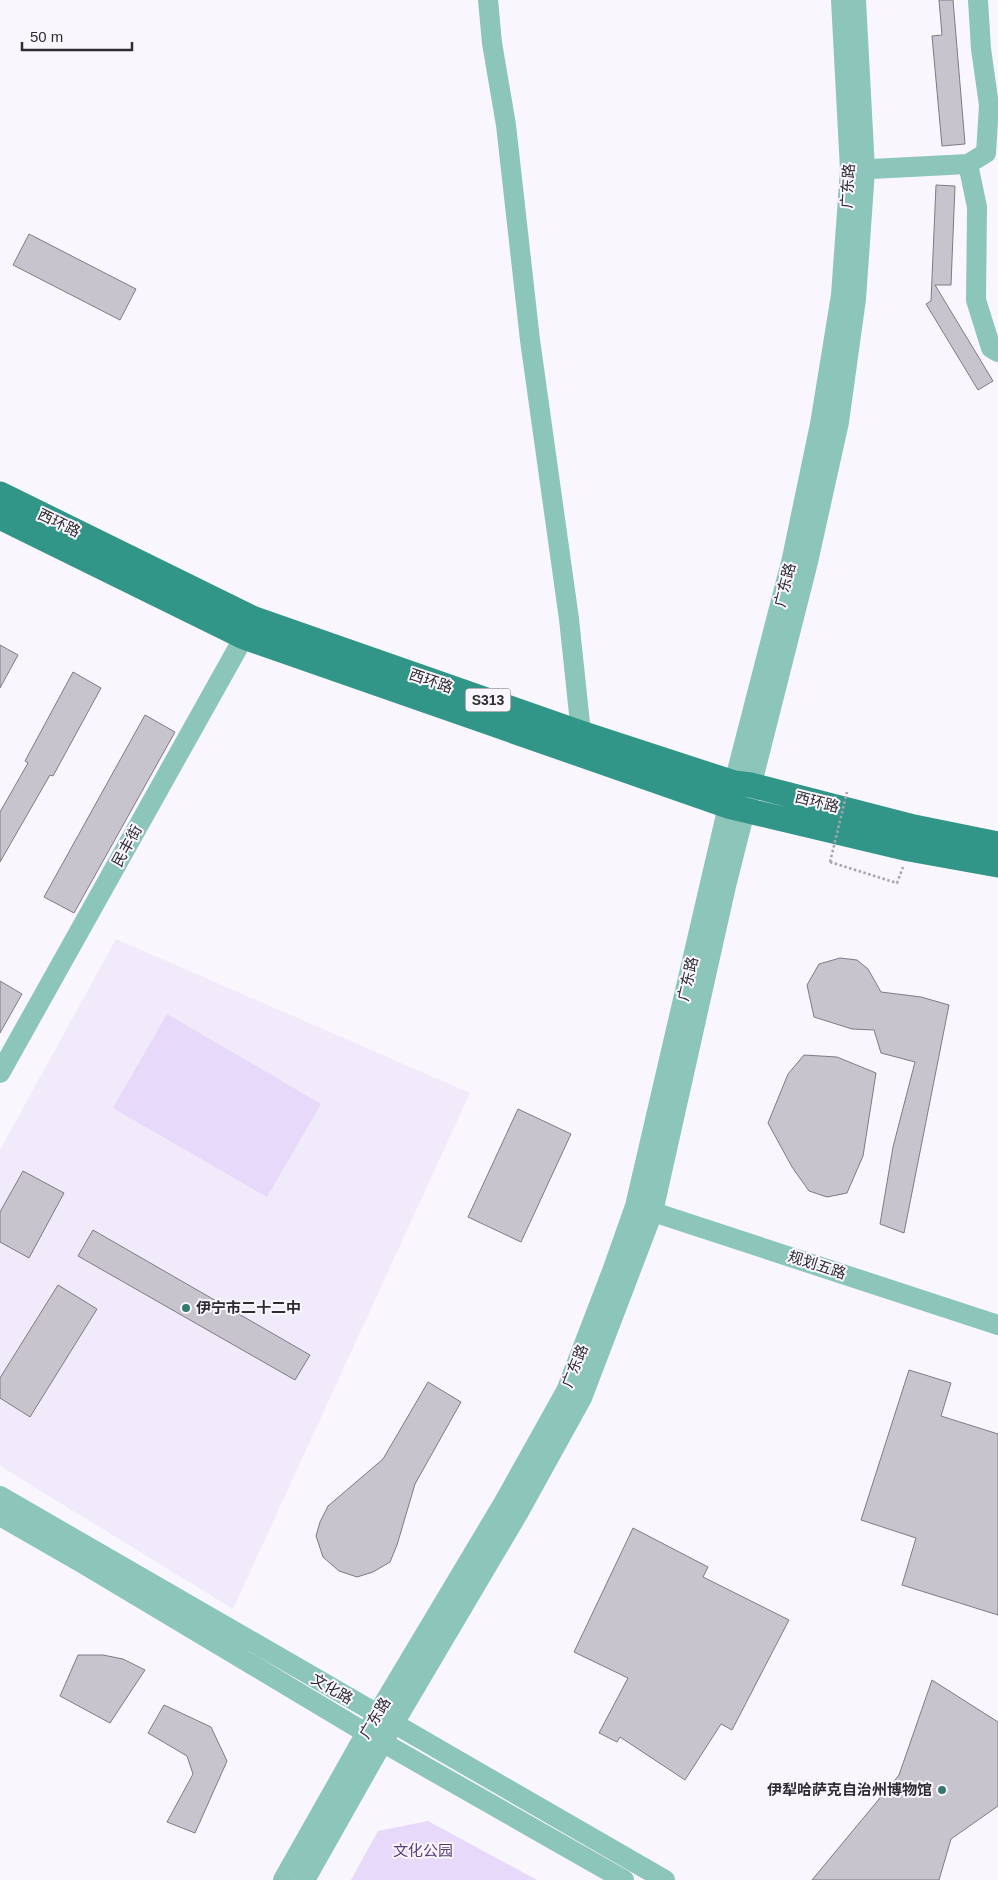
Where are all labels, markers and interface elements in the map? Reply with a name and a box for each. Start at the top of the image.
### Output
scale bar [22,20,132,52]
text: 50 m [30,28,63,45]
street label: 广东路 [838,163,857,209]
street label: 西环路 [35,505,83,540]
street label: 广东路 [771,561,798,609]
street label: 西环路 [407,665,455,696]
road number: S313 [466,688,510,712]
street label: 西环路 [793,788,841,815]
street label: 民丰街 [108,822,145,870]
street label: 广东路 [674,955,701,1003]
street label: 规划五路 [786,1247,848,1282]
place label: 伊宁市二十二中 [196,1299,301,1316]
marker: 伊宁市二十二中 [180,1302,192,1314]
street label: 广东路 [558,1342,591,1390]
street label: 文化路 [309,1670,356,1707]
street label: 广东路 [356,1694,393,1741]
place label: 伊犁哈萨克自治州博物馆 [767,1781,932,1798]
marker: 伊犁哈萨克自治州博物馆 [936,1784,948,1796]
park label: 文化公园 [393,1842,453,1859]

